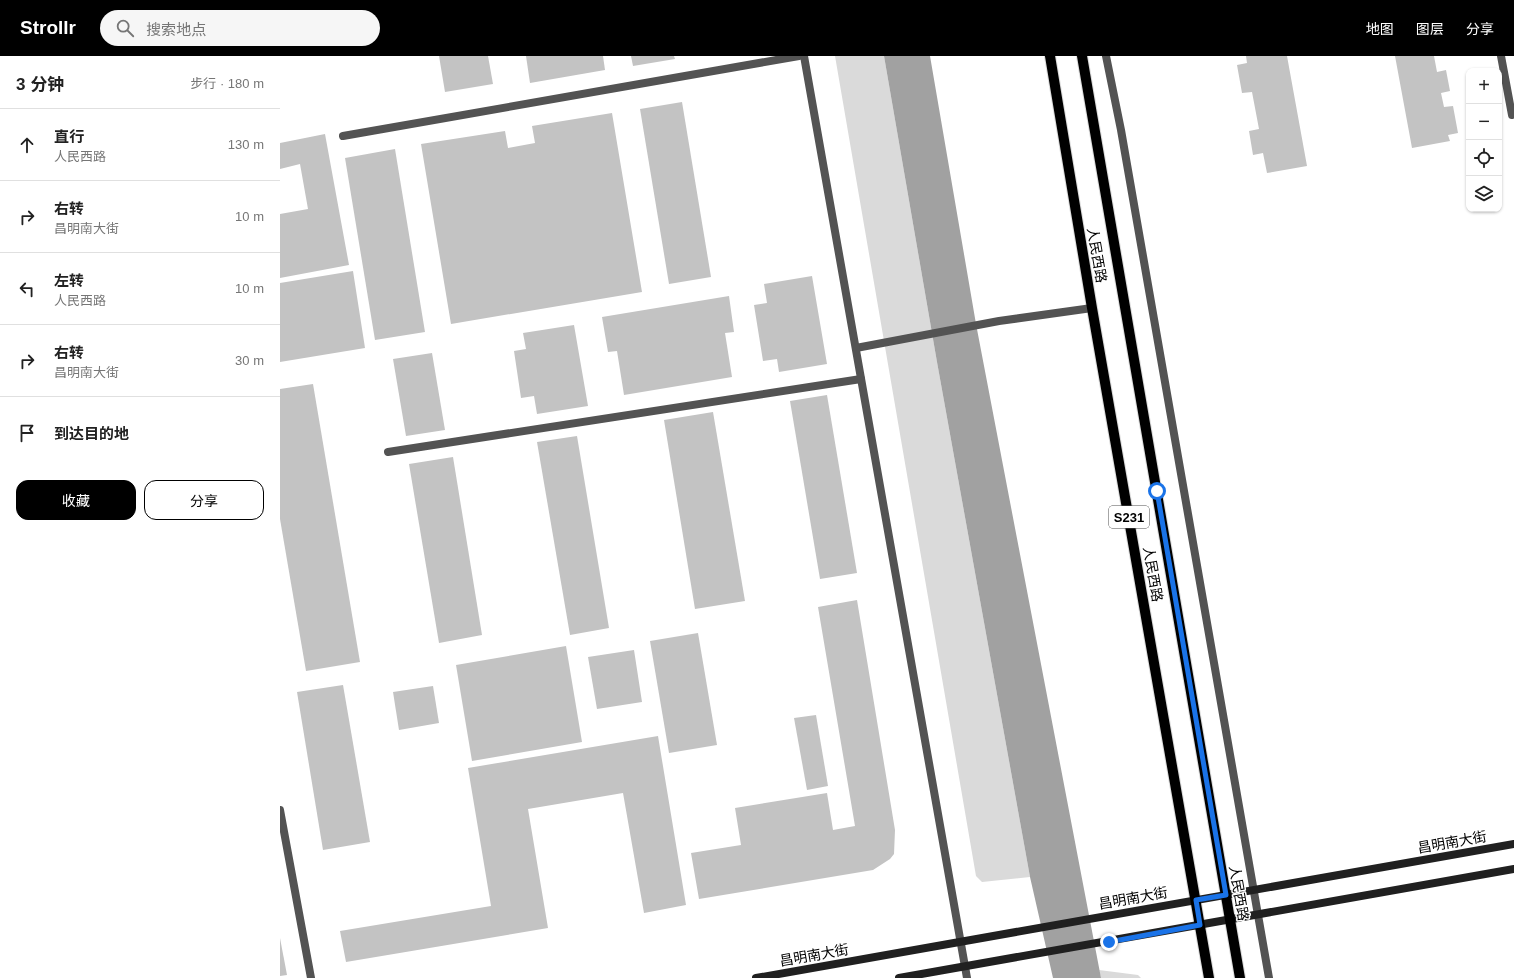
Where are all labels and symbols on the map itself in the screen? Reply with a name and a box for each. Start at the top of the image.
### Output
street label: 人民西路 [1084,226,1110,284]
route start [1148,482,1166,500]
road number: S231 [1109,506,1149,528]
street label: 人民西路 [1140,545,1166,603]
street label: 昌明南大街 [1416,828,1488,856]
street label: 人民西路 [1226,864,1252,922]
street label: 昌明南大街 [1097,884,1169,912]
route end [1100,933,1118,951]
street label: 昌明南大街 [778,941,850,969]

